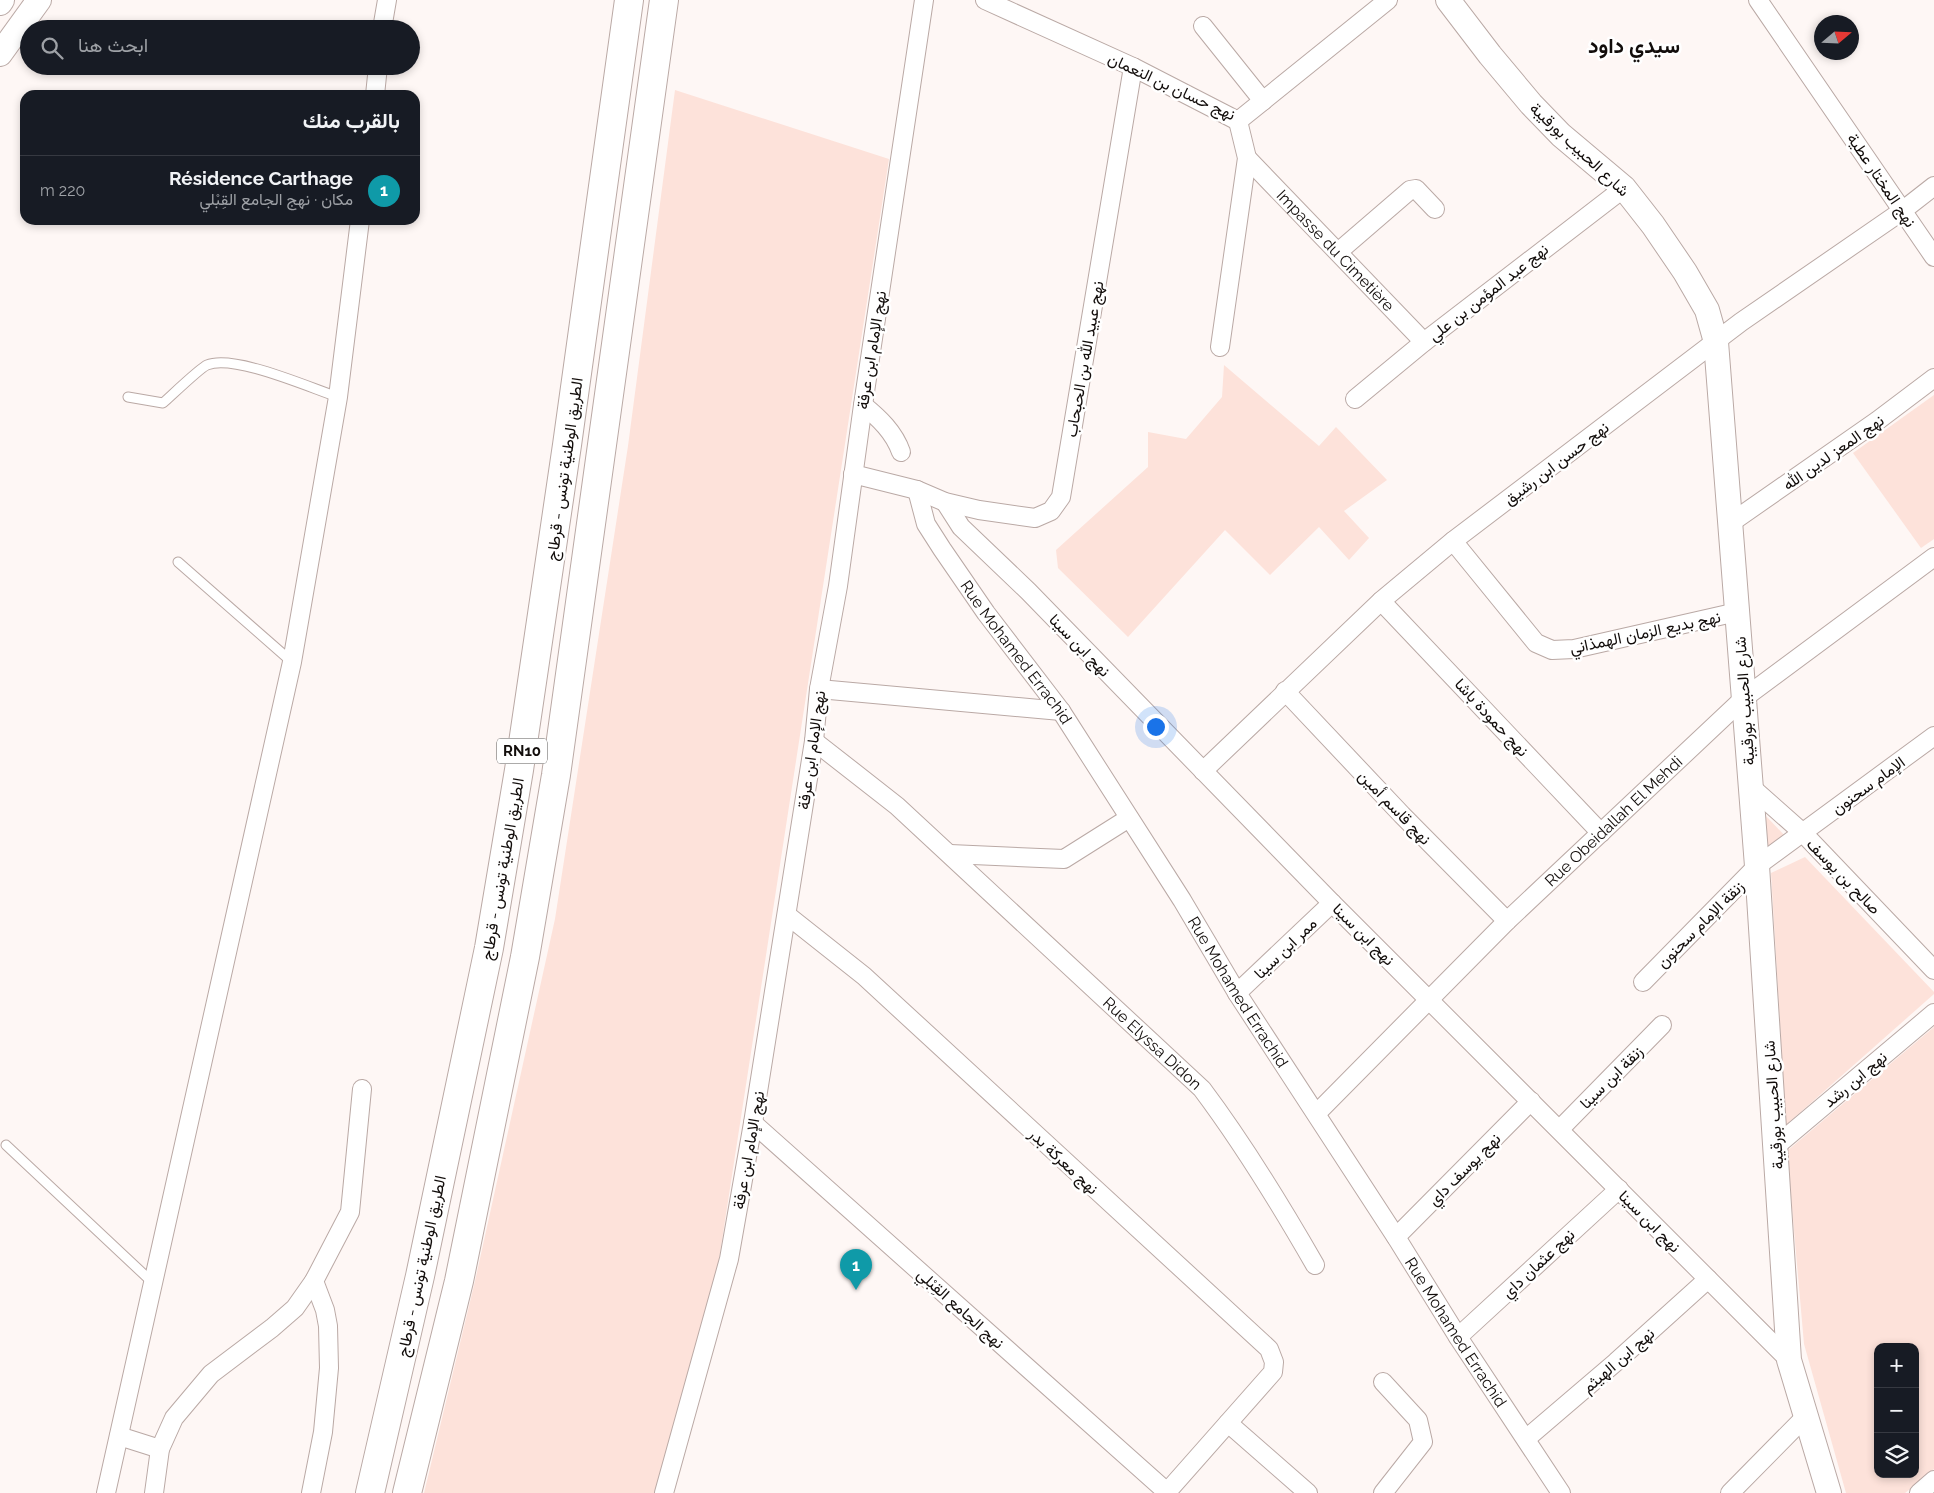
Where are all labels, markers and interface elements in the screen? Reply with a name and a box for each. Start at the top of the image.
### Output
north arrow [1814,15,1859,60]
search box [20,20,420,75]
district label: سيدي داود [1588,33,1680,63]
icon: search [38,34,66,62]
text: ابحث هنا [78,34,148,56]
street label: نهج حسان بن النعمان [1104,49,1238,126]
street label: شارع الحبيب بورقيبة [1525,98,1633,202]
text: بالقرب منك [303,108,400,133]
street label: نهج المختار عطية [1842,130,1920,232]
text: Résidence Carthage [169,167,353,189]
text: 220 m [40,181,85,200]
text: 1 [380,181,388,200]
street label: Impasse du Cimetière [1273,186,1398,315]
text: مكان · نهج الجامع القِبْلي [200,190,353,209]
street label: نهج عبد المؤمن بن علي [1425,240,1555,348]
street label: نهج عبيد الله بن الحبحاب [1061,279,1110,439]
street label: نهج الإمام ابن عرفة [853,289,892,411]
street label: الطريق الوطنية تونس - قرطاج [542,376,589,562]
street label: نهج المعز لدين الله [1779,411,1889,496]
street label: نهج حسن ابن رشيق [1500,418,1614,511]
street label: Rue Mohamed Errachid [956,577,1076,728]
street label: نهج بديع الزمان الهمذاني [1568,607,1723,662]
street label: نهج ابن سينا [1044,610,1114,682]
street label: شارع الحبيب بورقيبة [1731,636,1760,766]
street label: نهج حمودة باشا [1449,674,1533,762]
street label: نهج الإمام ابن عرفة [794,689,831,811]
your location [1143,714,1169,740]
road number: RN10 [497,738,547,764]
street label: Rue Obeidallah El Mehdi [1541,752,1686,891]
street label: الإمام سحنون [1828,752,1909,819]
street label: نهج قاسم أمين [1353,766,1435,850]
street label: الطريق الوطنية تونس - قرطاج [477,776,530,962]
street label: صالح بن يوسف [1801,834,1885,920]
street label: زنقة الإمام سحنون [1653,877,1749,973]
street label: نهج ابن سينا [1327,899,1399,971]
street label: Rue Mohamed Errachid [1184,913,1292,1071]
street label: ممر ابن سينا [1250,914,1321,984]
street label: Rue Elyssa Didon [1099,993,1205,1094]
street label: شارع الحبيب بورقيبة [1760,1040,1789,1170]
street label: زنقة ابن سينا [1576,1042,1648,1114]
street label: نهج ابن رشد [1820,1047,1892,1113]
street label: نهج الإمام ابن عرفة [729,1089,770,1211]
street label: نهج معركة بدر [1023,1124,1102,1200]
street label: نهج يوسف داي [1424,1129,1507,1212]
street label: الطريق الوطنية تونس - قرطاج [393,1174,452,1359]
street label: نهج ابن سينا [1613,1186,1685,1258]
street label: نهج عثمان داي [1498,1225,1581,1305]
pin: 1 [840,1249,872,1290]
street label: Rue Mohamed Errachid [1401,1254,1511,1411]
street label: نهج الجامع القِبْلي [911,1264,1008,1355]
street label: نهج ابن الهيثم [1578,1324,1660,1398]
map controls [1874,1343,1919,1478]
button: + [1874,1343,1919,1388]
button: − [1874,1388,1919,1433]
button: layers [1874,1433,1919,1478]

